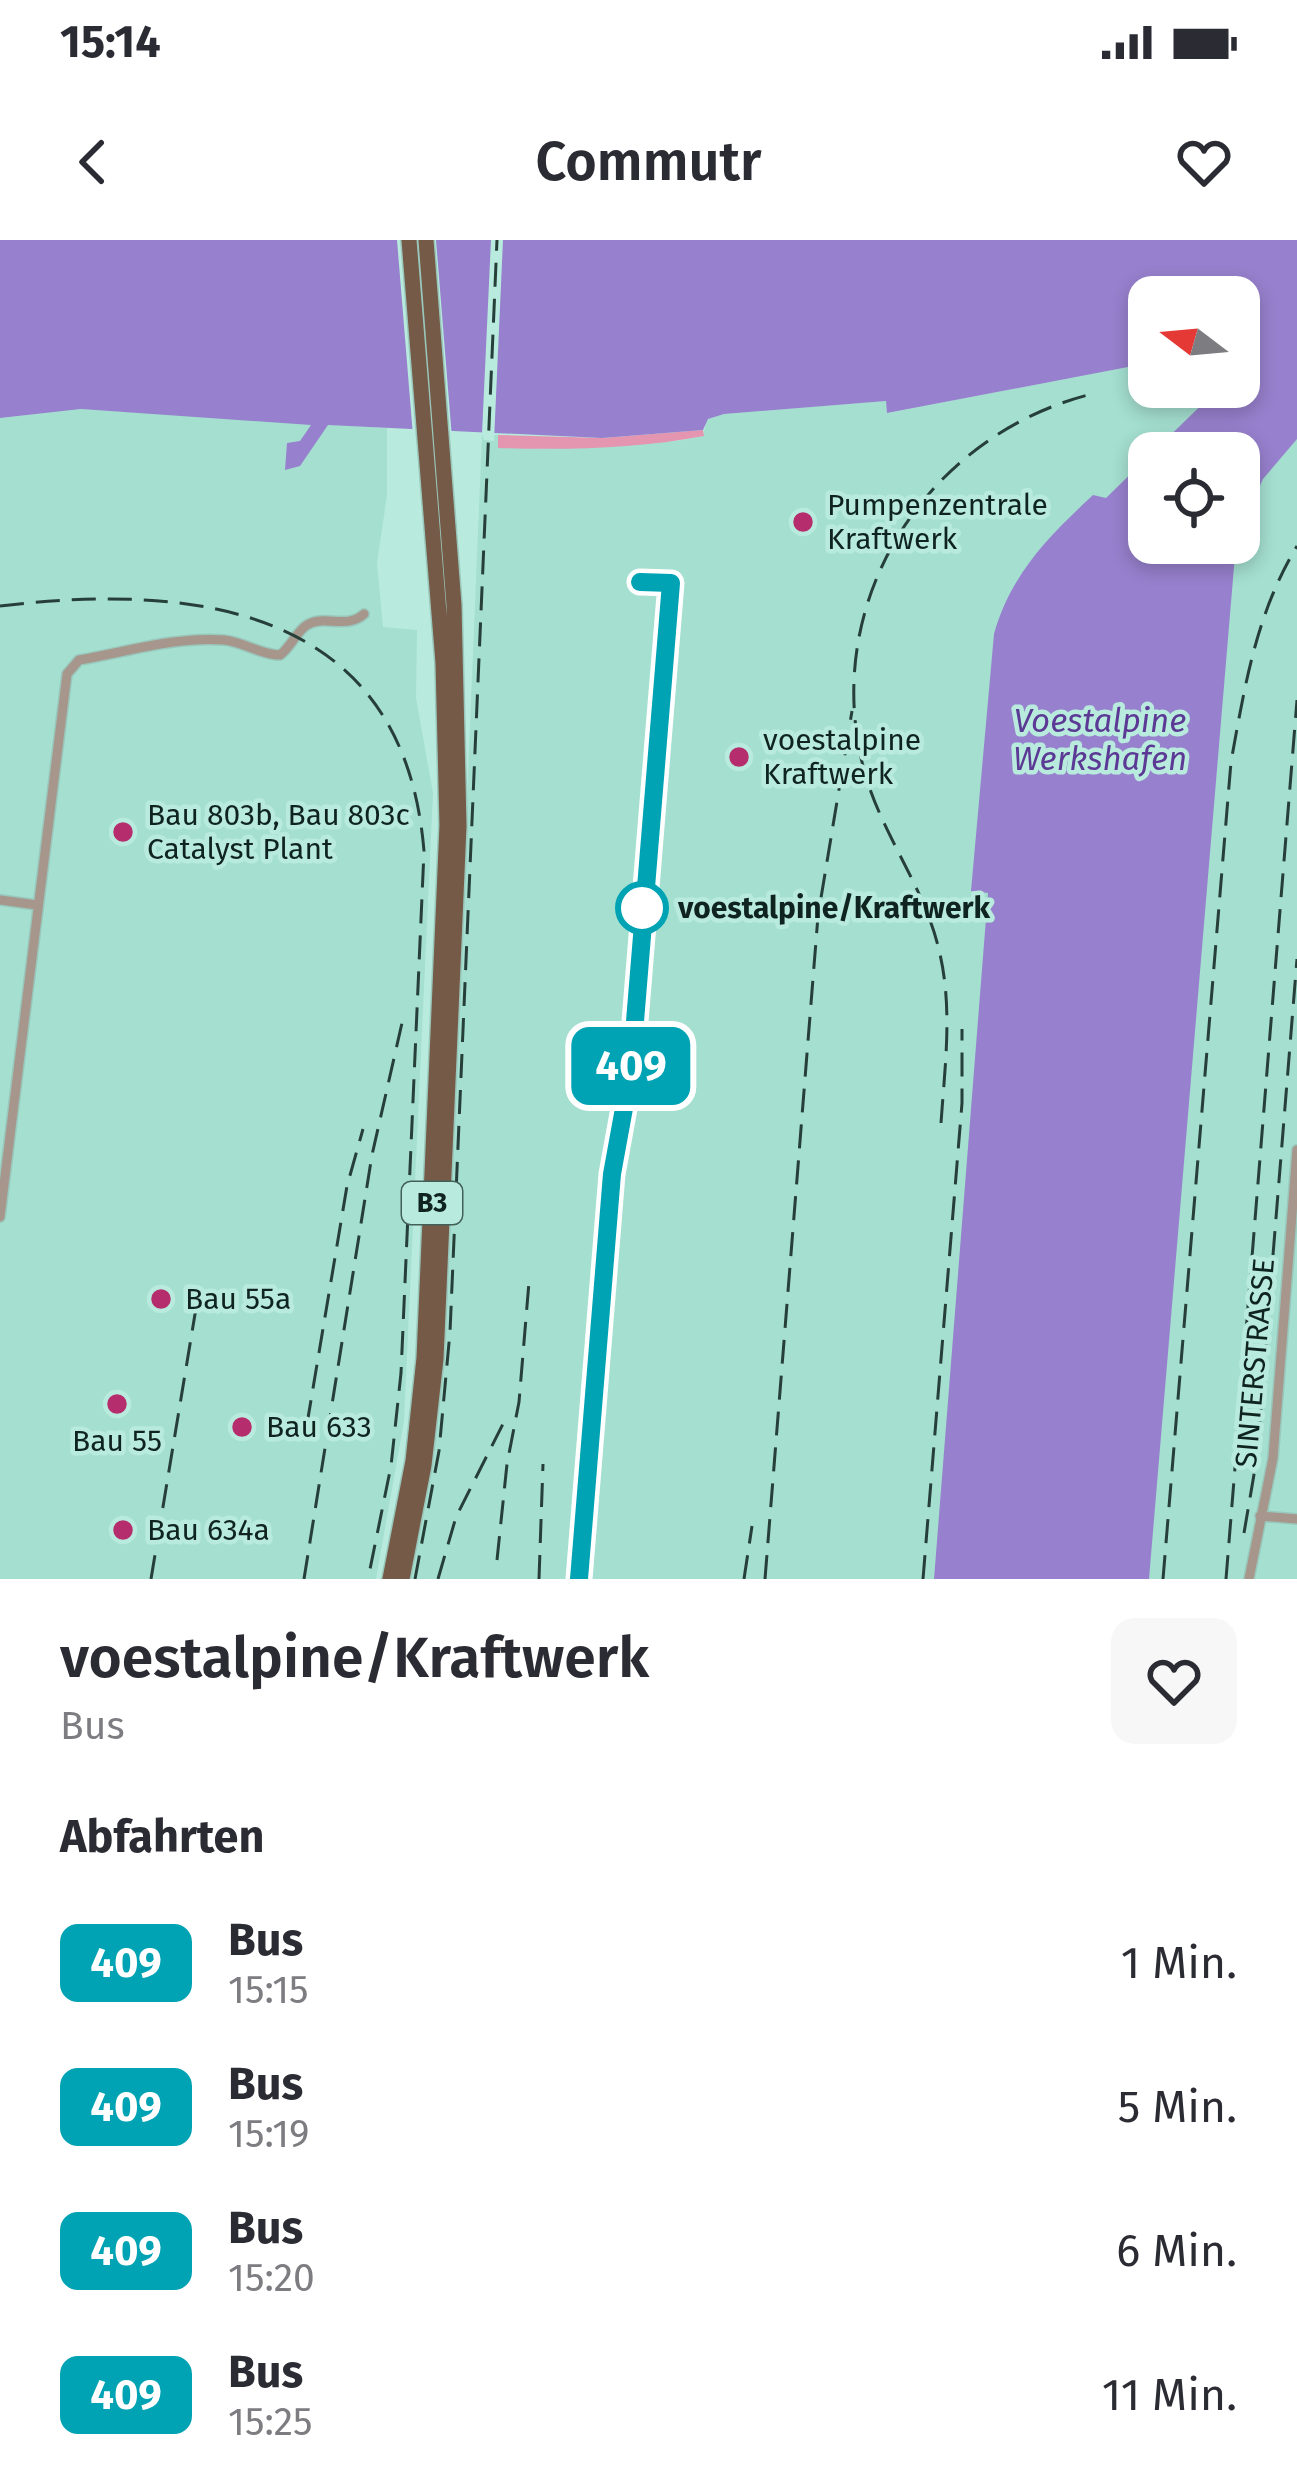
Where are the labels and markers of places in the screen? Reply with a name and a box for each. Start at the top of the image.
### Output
place label: Pumpenzentrale Kraftwerk [827,487,1048,557]
marker: Pumpenzentrale Kraftwerk [790,509,816,535]
place label: voestalpine Kraftwerk [763,722,921,792]
marker: voestalpine Kraftwerk [726,744,752,770]
place label: Bau 803b, Bau 803c Catalyst Plant [147,797,410,867]
marker: Bau 803b, Bau 803c Catalyst Plant [110,819,136,845]
marker: voestalpine/Kraftwerk [617,883,667,933]
place label: voestalpine/Kraftwerk [677,890,991,926]
place label: Bau 55a [185,1281,291,1317]
marker: Bau 55a [148,1286,174,1312]
marker: Bau 55 [104,1391,130,1417]
place label: Bau 633 [266,1409,372,1445]
marker: Bau 633 [229,1414,255,1440]
place label: Bau 55 [72,1423,162,1459]
place label: Bau 634a [147,1512,270,1548]
marker: Bau 634a [110,1517,136,1543]

